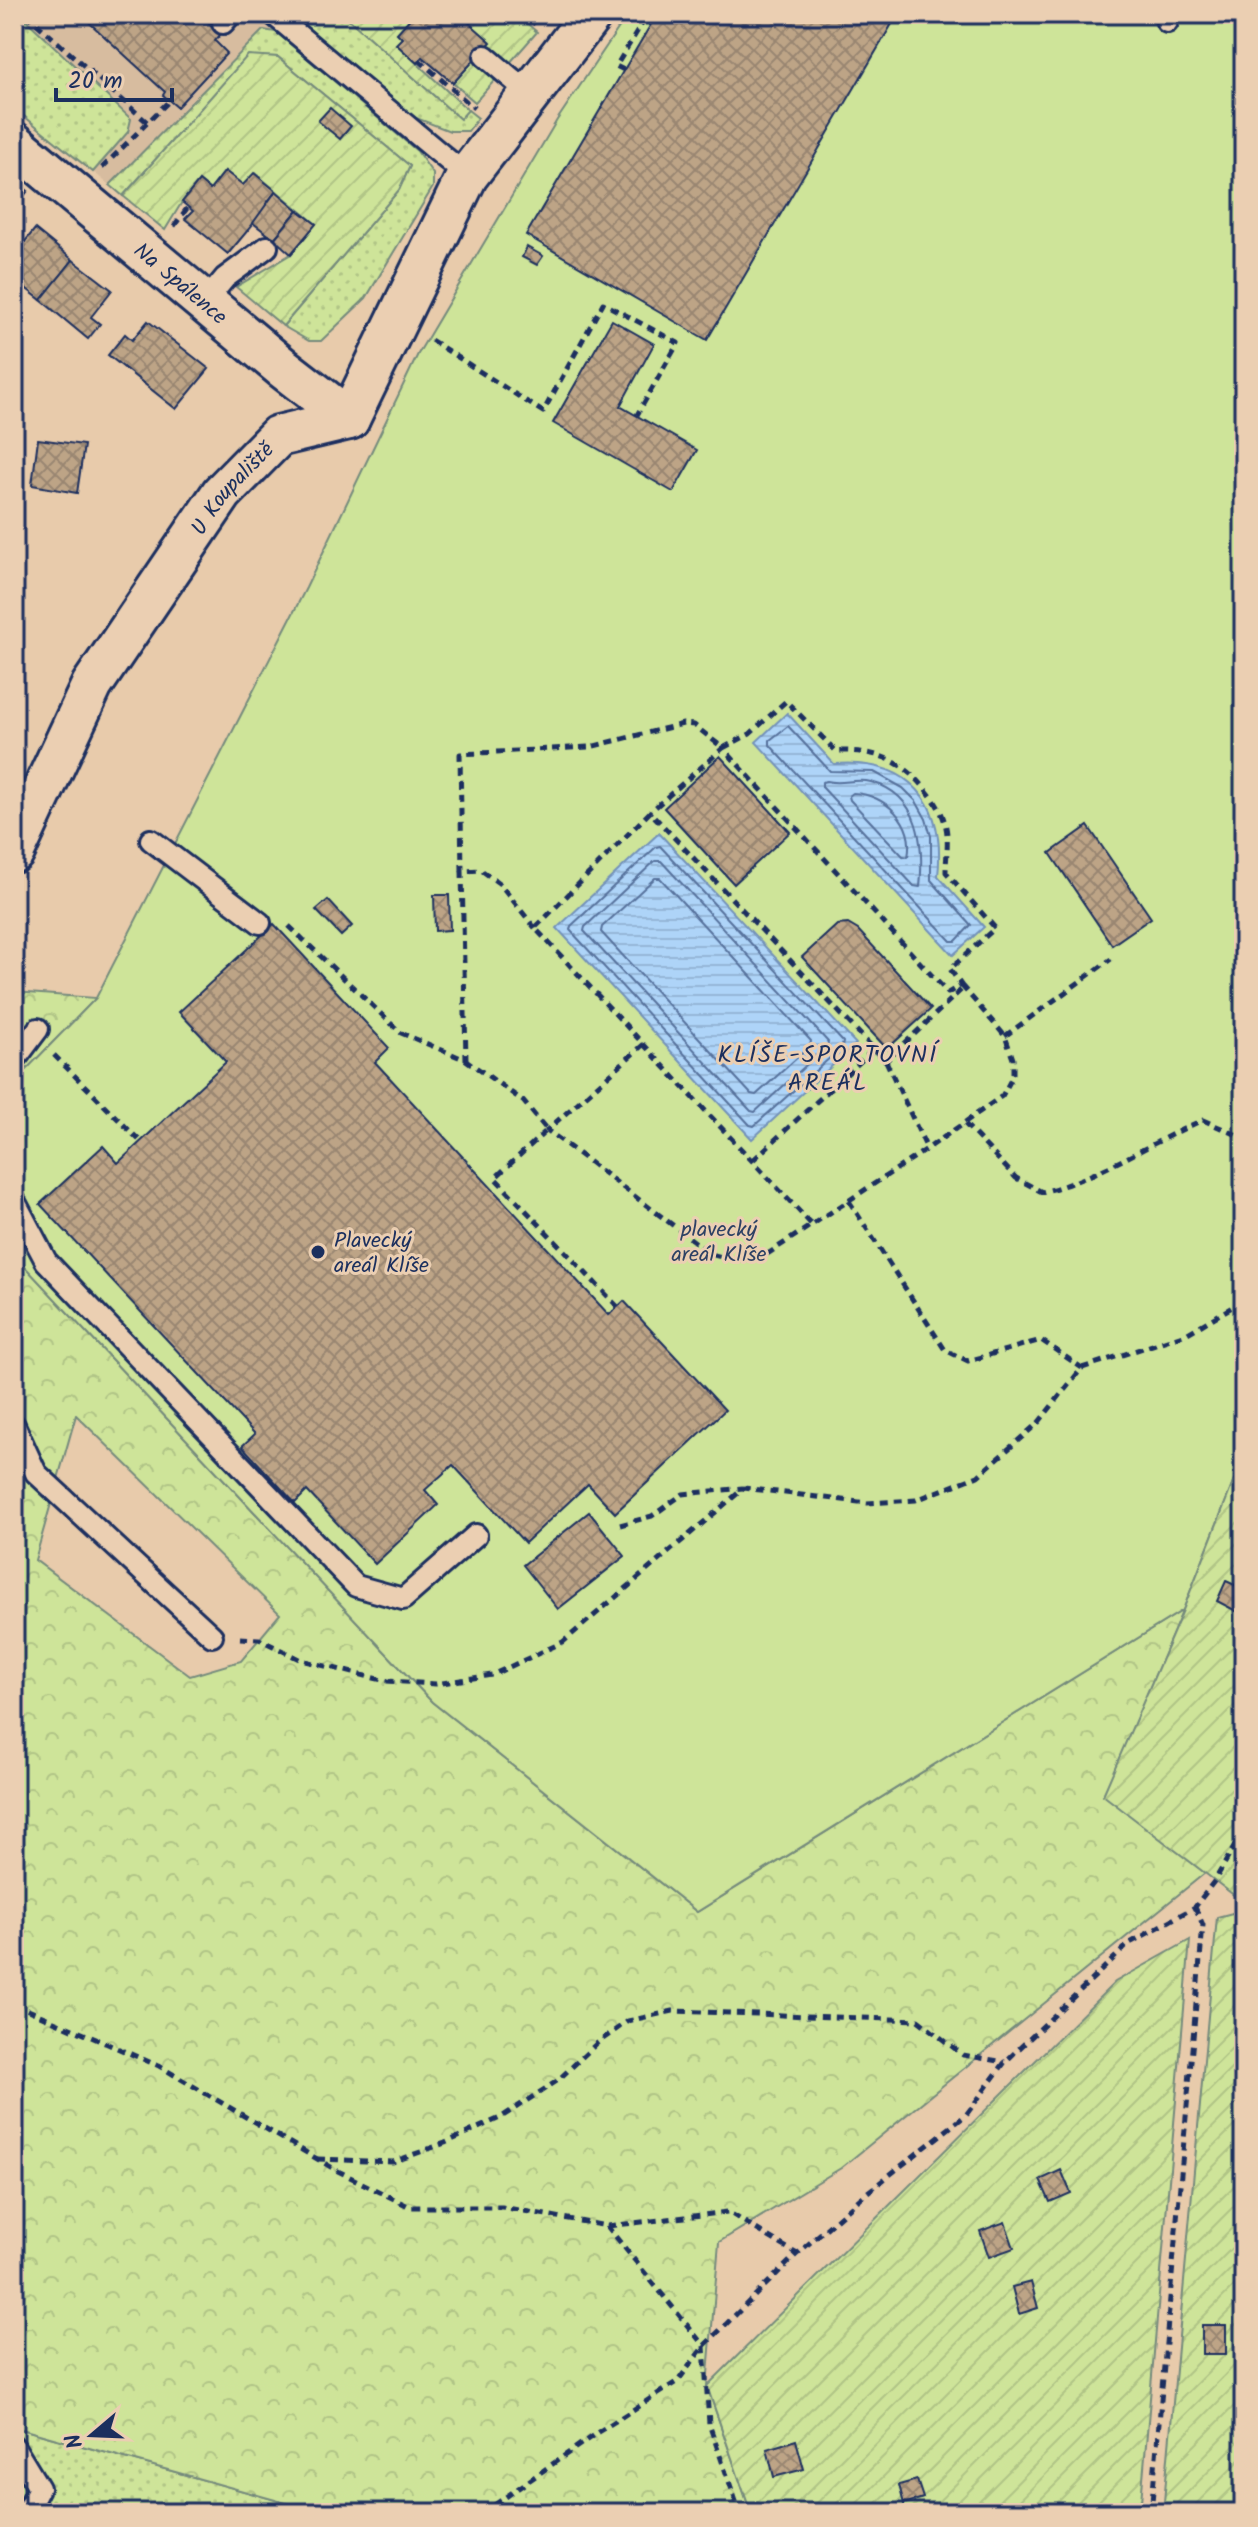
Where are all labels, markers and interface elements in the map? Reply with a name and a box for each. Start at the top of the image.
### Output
scale bar [56,52,172,102]
text: 20 m [68,62,123,101]
street label: Na Spálence [125,235,234,335]
street label: U Koupaliště [183,434,284,544]
district label: KLÍŠE-SPORTOVNÍ AREÁL [718,1036,940,1103]
park label: plavecký areál Klíše [672,1213,767,1273]
place label: Plavecký areál Klíše [334,1224,429,1284]
marker: Plavecký areál Klíše [309,1243,327,1261]
north arrow [52,2395,132,2475]
text: N [57,2428,94,2453]

